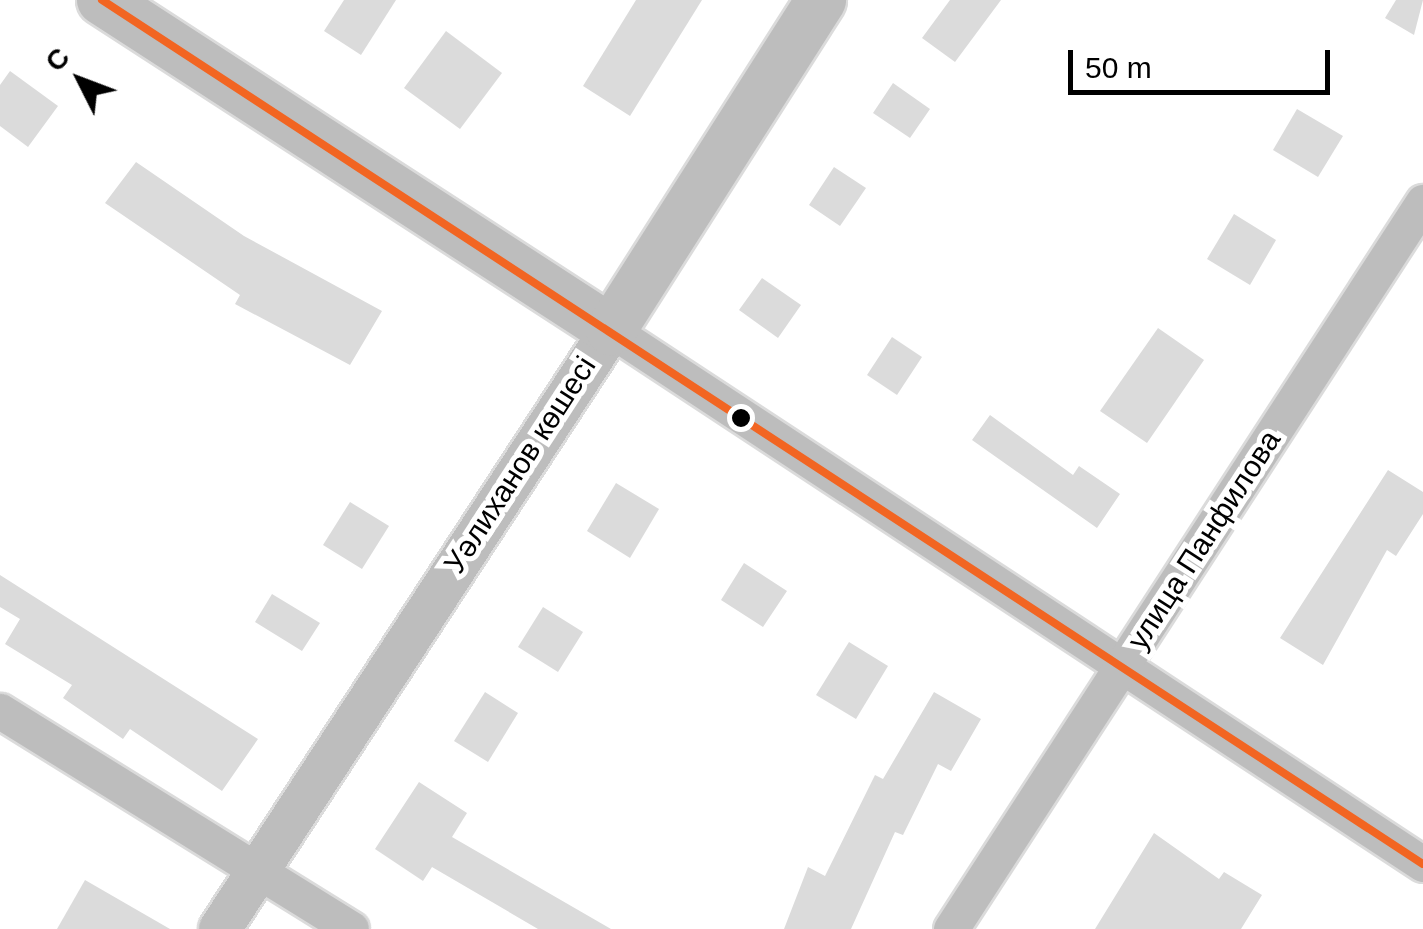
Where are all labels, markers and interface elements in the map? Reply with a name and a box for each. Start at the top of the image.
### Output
north arrow [30,30,130,130]
scale bar [1073,30,1336,92]
text: С [39,42,76,77]
text: 50 m [1085,51,1152,84]
street label: Уәлиханов көшесі [437,350,603,580]
unlabelled marker [731,408,751,428]
street label: улица Панфилова [1120,424,1288,656]

